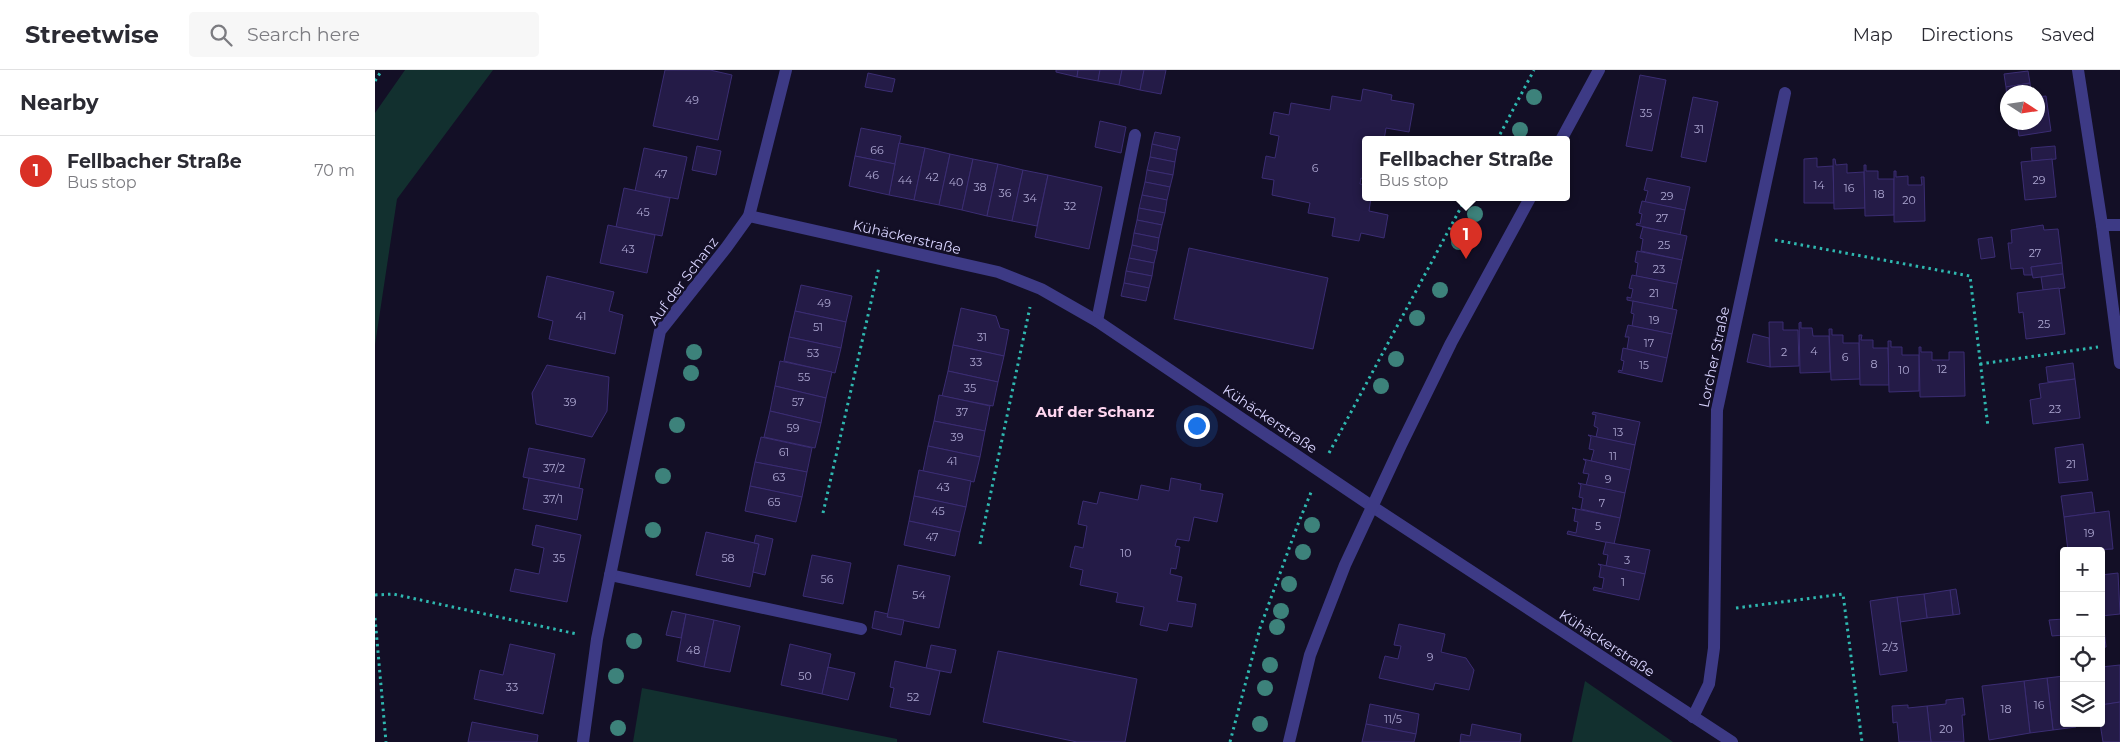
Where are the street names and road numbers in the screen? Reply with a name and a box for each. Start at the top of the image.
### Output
street label: Kühäckerstraße [851,216,963,258]
street label: Auf der Schanz [644,233,722,329]
street label: Lorcher Straße [1695,305,1733,409]
street label: Kühäckerstraße [1219,381,1321,457]
street label: Kühäckerstraße [1556,605,1658,681]

